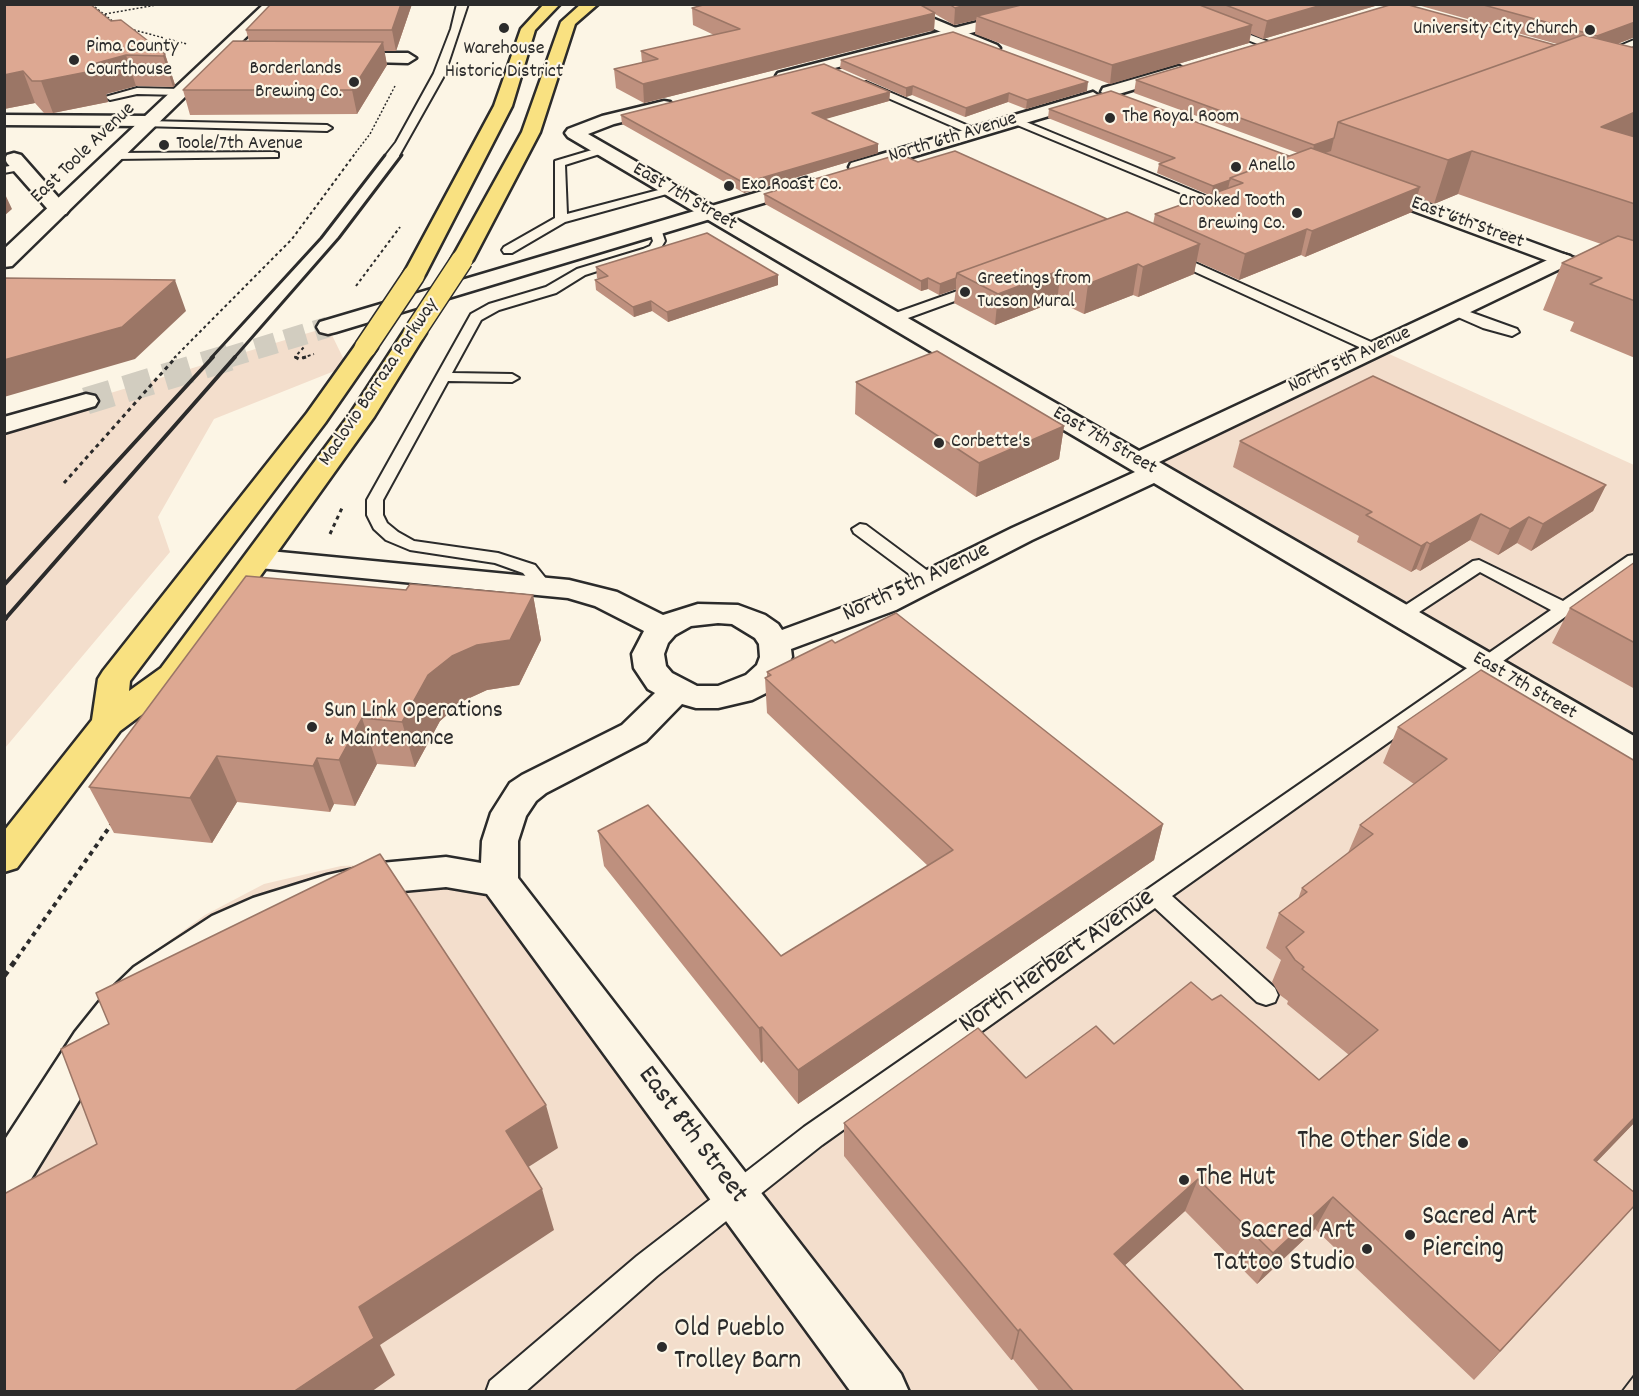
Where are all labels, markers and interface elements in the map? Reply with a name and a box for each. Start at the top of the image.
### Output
place label: University City Church [1413,18,1578,42]
marker: Warehouse Historic District [497,21,511,35]
marker: University City Church [1583,23,1597,37]
place label: Pima County Courthouse [86,36,179,83]
place label: Warehouse Historic District [445,38,563,85]
marker: Pima County Courthouse [67,53,81,67]
place label: Borderlands Brewing Co. [249,58,342,105]
marker: Borderlands Brewing Co. [347,75,361,89]
street label: East Toole Avenue [27,98,141,210]
place label: The Royal Room [1122,106,1239,130]
street label: North 6th Avenue [886,108,1020,170]
marker: The Royal Room [1103,111,1117,125]
place label: Toole/7th Avenue [176,133,303,157]
marker: Toole/7th Avenue [157,138,171,152]
place label: Anello [1248,155,1295,179]
street label: East 7th Street [628,159,740,237]
marker: Anello [1229,160,1243,174]
place label: Exo Roast Co. [741,174,841,198]
marker: Exo Roast Co. [722,179,736,193]
place label: Crooked Tooth Brewing Co. [1178,190,1285,237]
street label: East 6th Street [1407,192,1527,256]
marker: Crooked Tooth Brewing Co. [1290,206,1304,220]
place label: Greetings from Tucson Mural [977,268,1091,315]
marker: Greetings from Tucson Mural [958,285,972,299]
street label: Maclovio Barraza Parkway [315,294,445,472]
street label: North 5th Avenue [1285,322,1415,400]
street label: East 7th Street [1048,403,1160,481]
place label: Corbette's [951,431,1031,455]
marker: Corbette's [932,436,946,450]
street label: North 5th Avenue [839,537,995,631]
street label: East 7th Street [1468,648,1580,726]
place label: Sun Link Operations & Maintenance [324,699,503,755]
marker: Sun Link Operations & Maintenance [305,720,319,734]
street label: North Herbert Avenue [954,883,1162,1043]
street label: East 8th Street [628,1061,754,1211]
place label: The Other Side [1297,1126,1451,1160]
marker: The Other Side [1456,1136,1470,1150]
place label: The Hut [1196,1163,1275,1197]
marker: The Hut [1177,1173,1191,1187]
place label: Sacred Art Piercing [1422,1202,1537,1268]
place label: Sacred Art Tattoo Studio [1213,1216,1355,1282]
marker: Sacred Art Piercing [1403,1228,1417,1242]
marker: Sacred Art Tattoo Studio [1360,1242,1374,1256]
place label: Old Pueblo Trolley Barn [674,1314,801,1380]
marker: Old Pueblo Trolley Barn [655,1340,669,1354]

